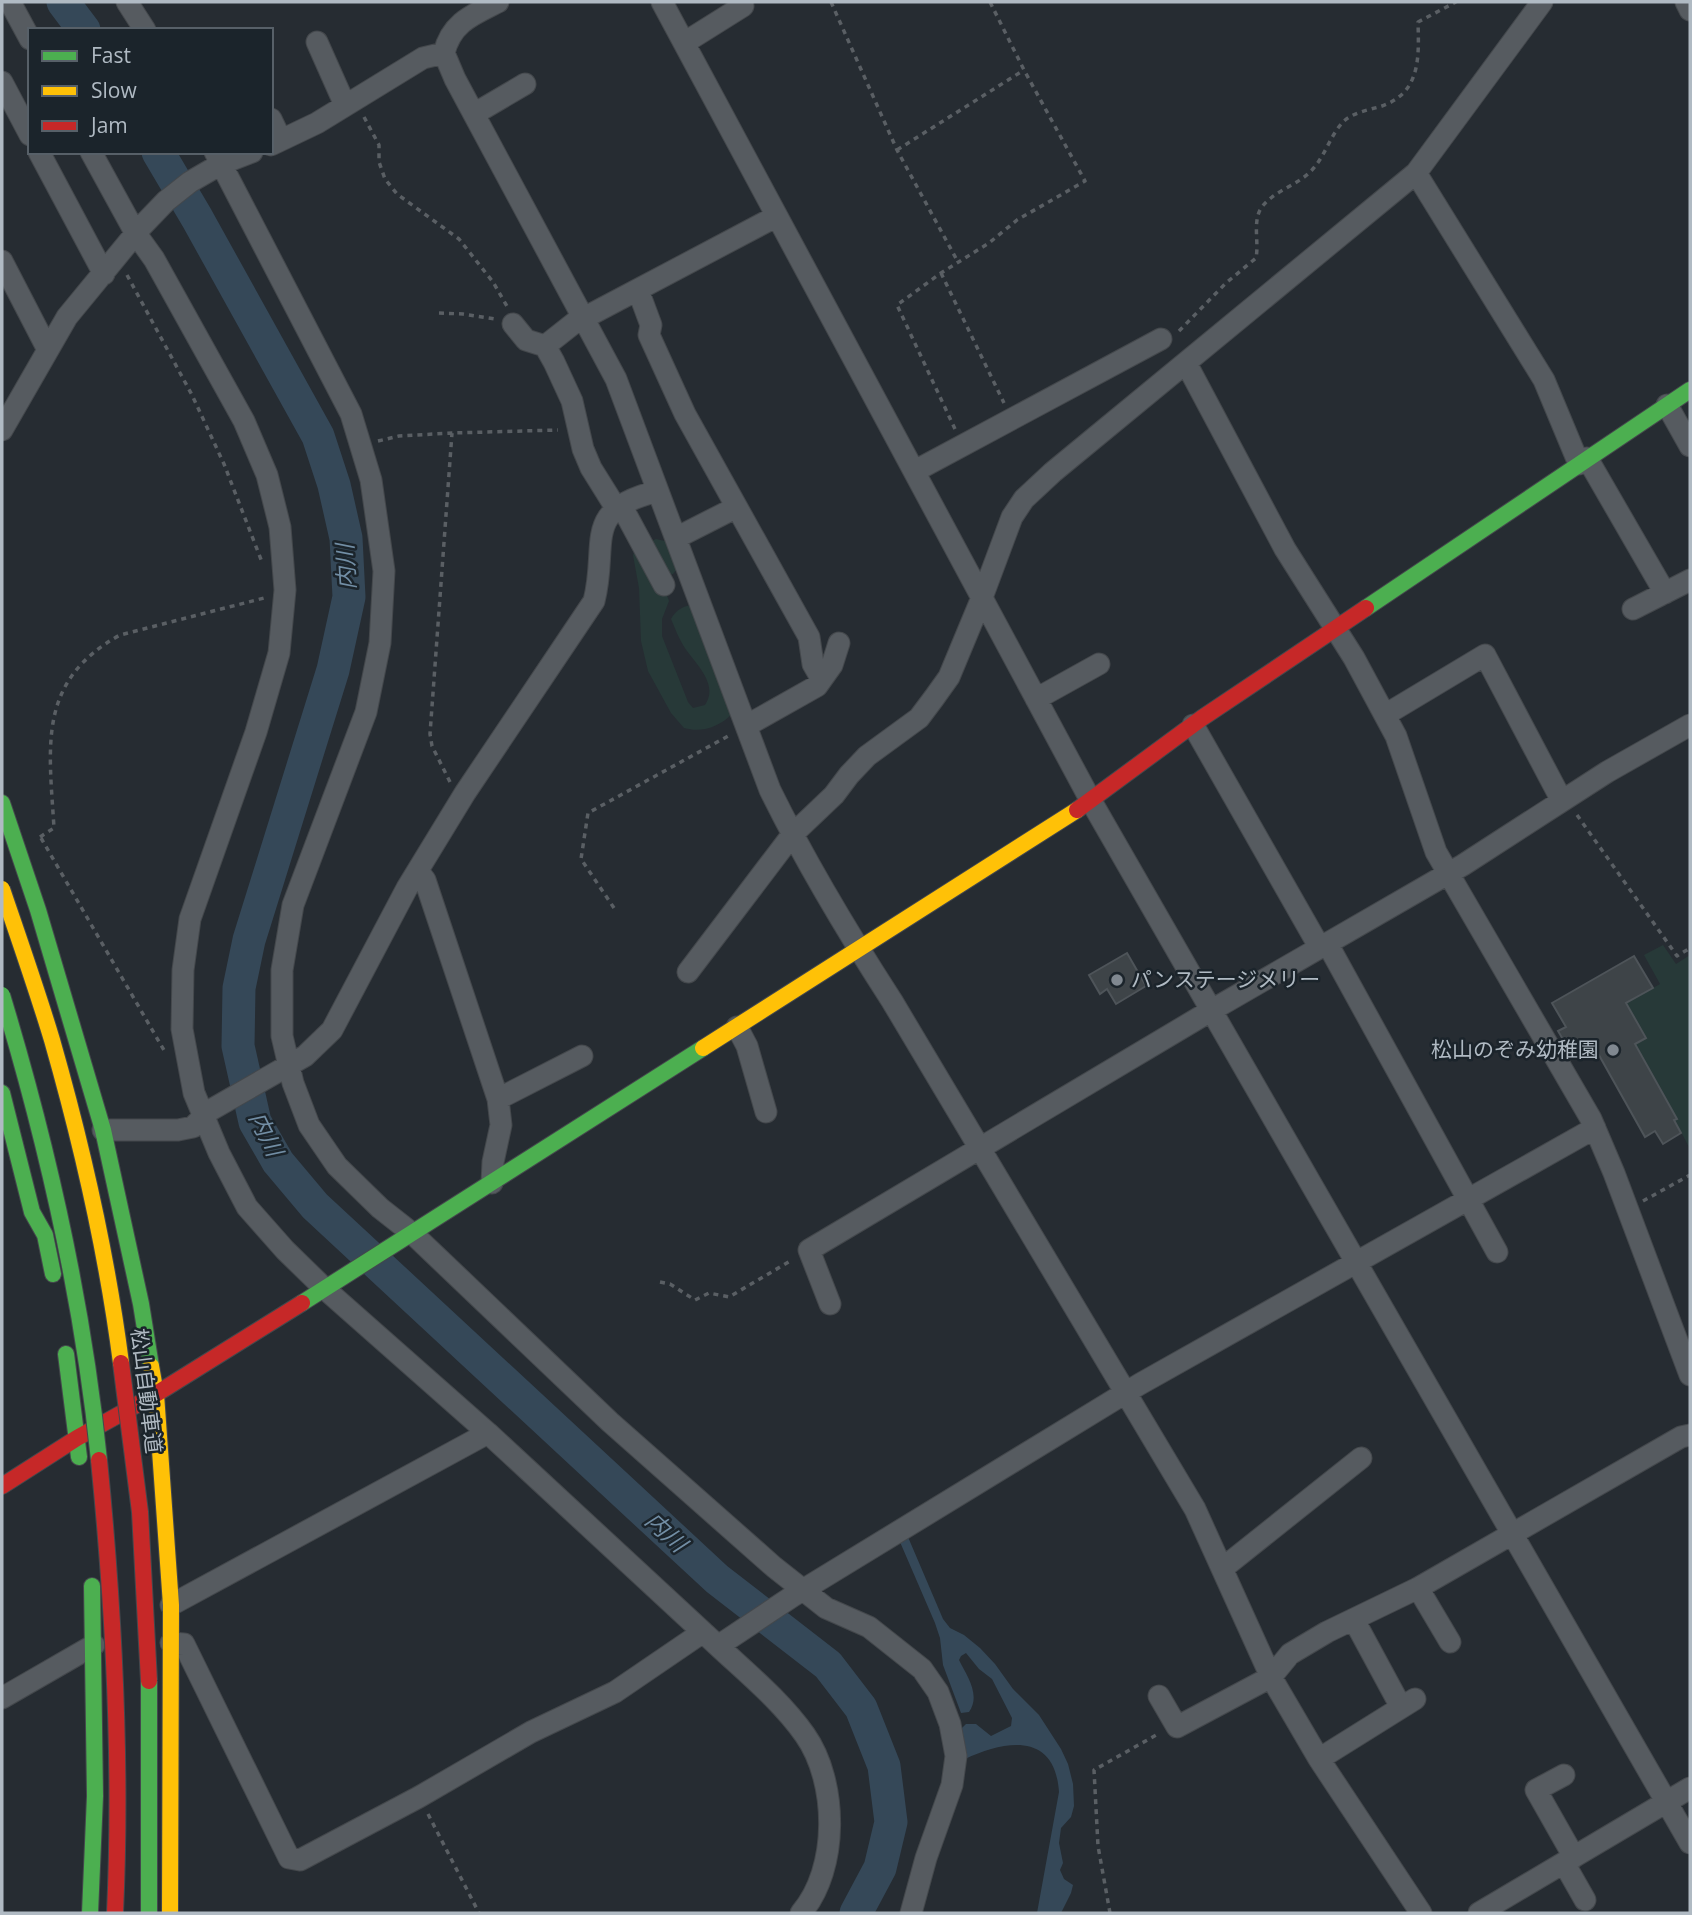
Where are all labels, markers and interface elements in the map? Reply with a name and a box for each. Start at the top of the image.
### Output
legend [28,28,273,154]
text: Fast [91,41,131,69]
text: Slow [91,76,137,104]
text: Jam [89,111,128,139]
water label: 内川 [328,540,362,591]
place label: パンステージメリー [1131,965,1320,993]
marker: パンステージメリー [1109,972,1125,988]
place label: 松山のぞみ幼稚園 [1431,1035,1599,1063]
marker: 松山のぞみ幼稚園 [1605,1042,1621,1058]
water label: 内川 [242,1106,293,1164]
street label: 松山自動車道 [125,1327,169,1455]
water label: 内川 [639,1504,697,1561]

